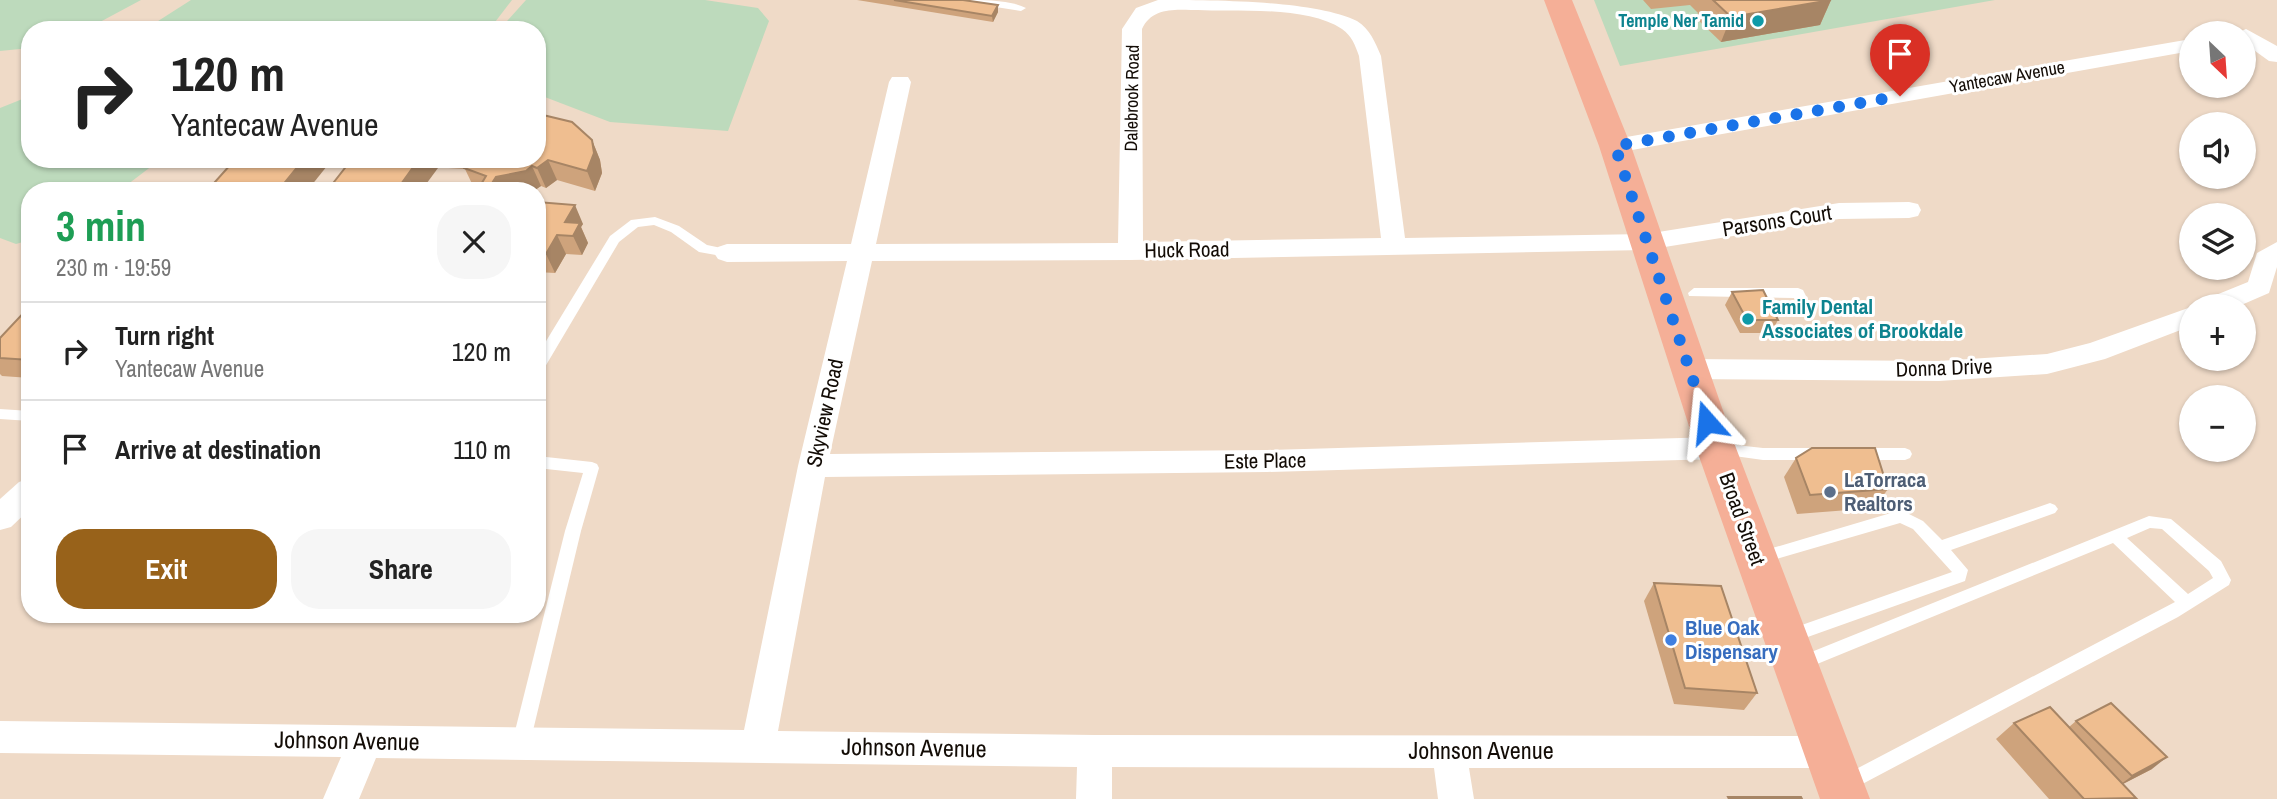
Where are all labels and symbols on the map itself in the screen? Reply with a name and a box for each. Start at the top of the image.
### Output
place label: Temple Ner Tamid [1618,8,1744,33]
marker: Temple Ner Tamid [1750,13,1766,29]
north arrow [2179,21,2256,98]
pin [1870,24,1930,96]
street label: Dalebrook Road [1118,44,1145,152]
street label: Yantecaw Avenue [1947,54,2067,99]
street label: Parsons Court [1720,198,1834,243]
street label: Huck Road [1144,234,1230,265]
place label: Family Dental Associates of Brookdale [1762,292,1963,345]
marker: Family Dental Associates of Brookdale [1740,311,1756,327]
street label: Donna Drive [1895,351,1993,384]
street label: Skyview Road [799,356,850,470]
position arrow [1670,385,1744,459]
street label: Este Place [1224,445,1306,476]
place label: LaTorraca Realtors [1844,465,1926,518]
street label: Broad Street [1712,468,1773,569]
marker: LaTorraca Realtors [1822,484,1838,500]
place label: Blue Oak Dispensary [1685,613,1778,666]
marker: Blue Oak Dispensary [1663,632,1679,648]
street label: Johnson Avenue [274,723,420,757]
street label: Johnson Avenue [841,730,987,764]
street label: Johnson Avenue [1408,734,1554,766]

